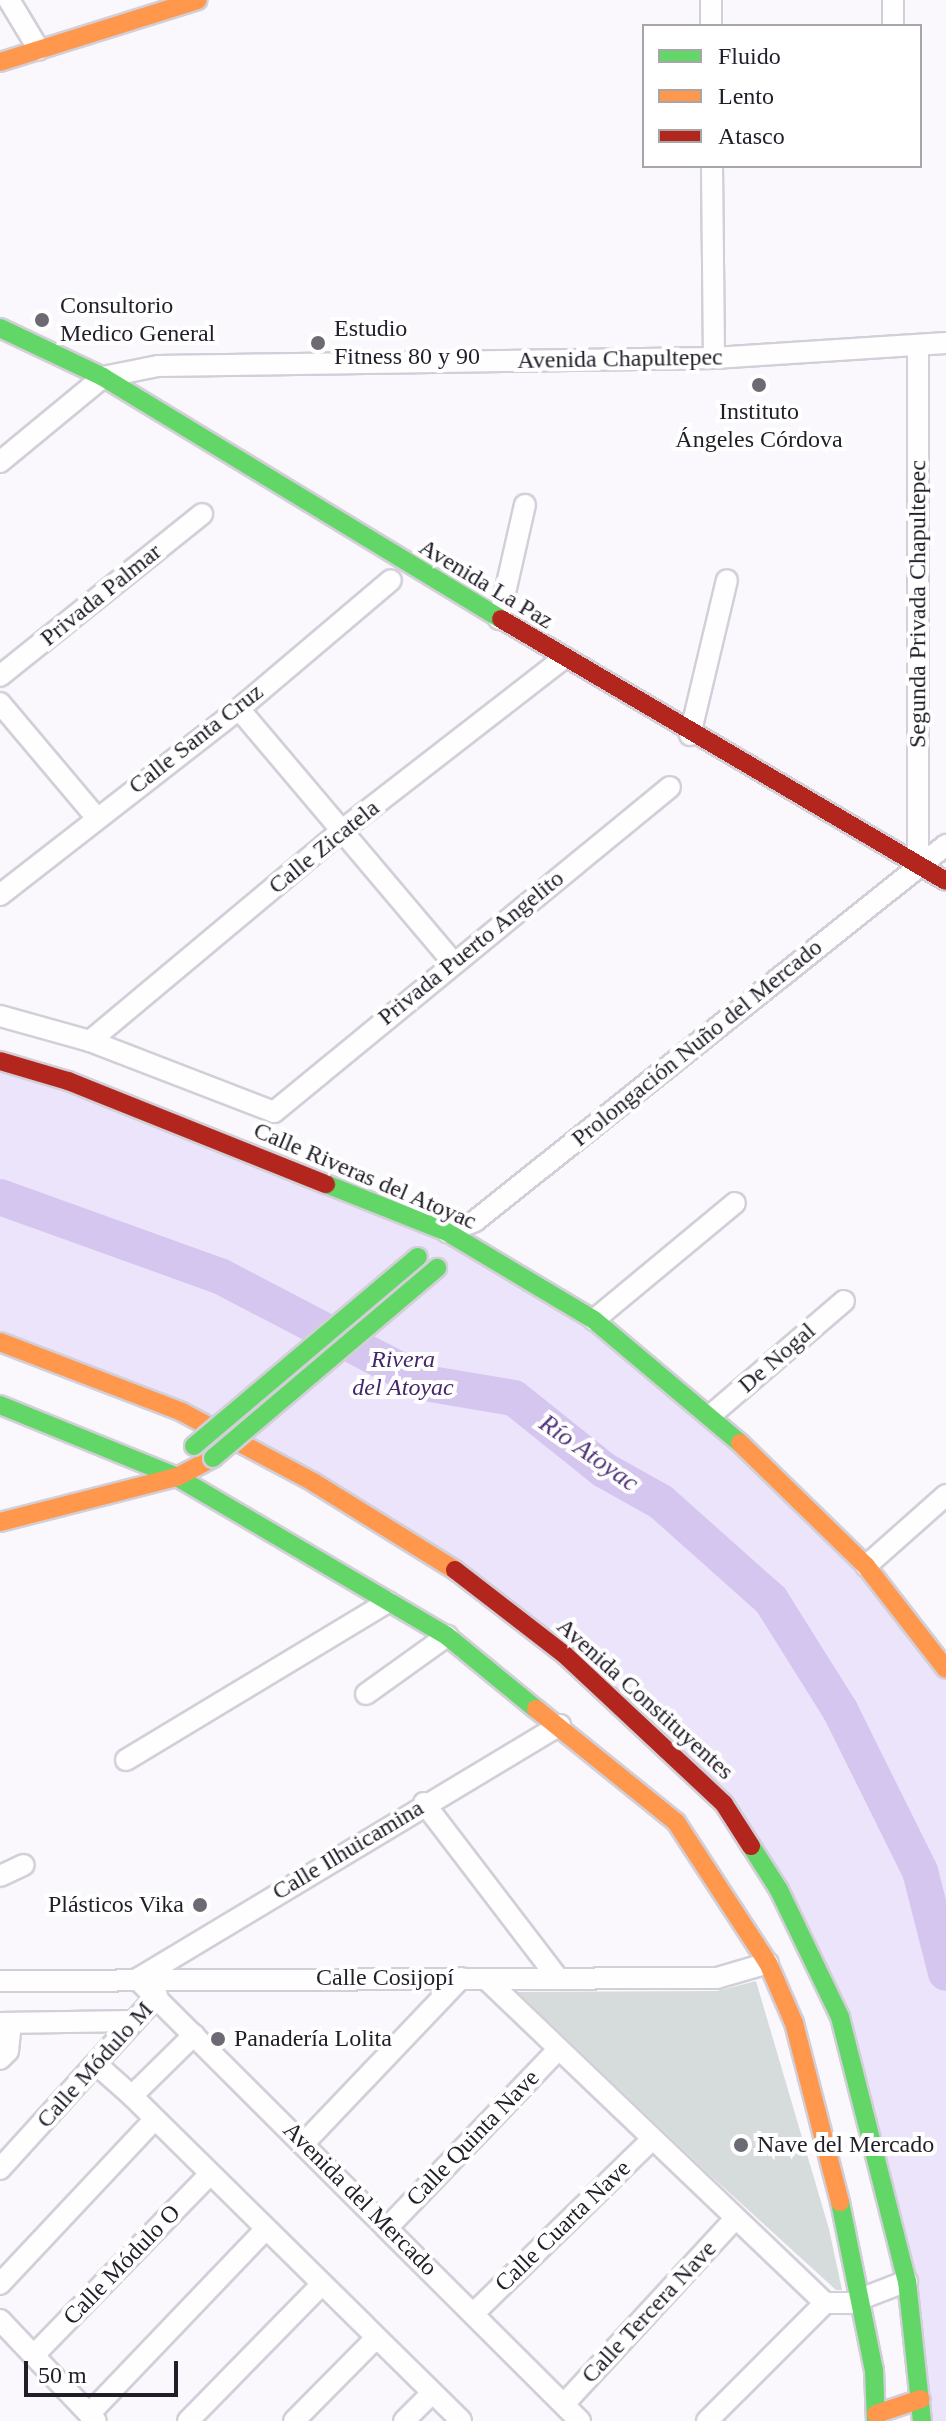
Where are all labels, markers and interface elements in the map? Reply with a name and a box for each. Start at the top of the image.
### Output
legend [642,24,922,168]
text: Fluido [718,43,781,69]
text: Lento [718,83,774,109]
text: Atasco [718,123,785,149]
place label: Consultorio Medico General [60,292,215,348]
marker: Consultorio Medico General [31,309,53,331]
place label: Estudio Fitness 80 y 90 [334,315,480,371]
marker: Estudio Fitness 80 y 90 [309,334,327,352]
street label: Avenida Chapultepec [517,343,723,375]
marker: Instituto Ángeles Córdova [750,376,768,394]
place label: Instituto Ángeles Córdova [675,398,843,454]
street label: Segunda Privada Chapultepec [904,460,932,748]
street label: Avenida La Paz [414,533,558,635]
street label: Privada Palmar [35,537,167,653]
street label: Calle Santa Cruz [123,678,269,800]
street label: Calle Zicatela [263,794,385,900]
street label: Privada Puerto Angelito [372,864,570,1032]
street label: Prolongación Nuño del Mercado [566,933,828,1153]
street label: Calle Riveras del Atoyac [249,1116,481,1236]
street label: De Nogal [733,1317,821,1399]
park label: Rivera del Atoyac [352,1346,454,1402]
water label: Río Atoyac [533,1407,645,1499]
street label: Avenida Constituyentes [551,1612,739,1786]
street label: Calle Ilhuicamina [267,1794,429,1906]
place label: Plásticos Vika [47,1891,184,1919]
marker: Plásticos Vika [191,1896,209,1914]
street label: Calle Cosijopí [316,1964,454,1992]
street label: Calle Módulo M [31,1996,159,2134]
place label: Panadería Lolita [234,2025,392,2053]
marker: Panadería Lolita [209,2030,227,2048]
street label: Calle Quinta Nave [401,2064,545,2212]
street label: Avenida del Mercado [277,2116,443,2282]
place label: Nave del Mercado [757,2131,934,2159]
marker: Nave del Mercado [732,2136,750,2154]
street label: Calle Cuarta Nave [489,2154,637,2298]
street label: Calle Módulo O [57,2199,187,2331]
street label: Calle Tercera Nave [575,2235,723,2389]
scale bar [28,2345,182,2395]
text: 50 m [38,2362,87,2388]

